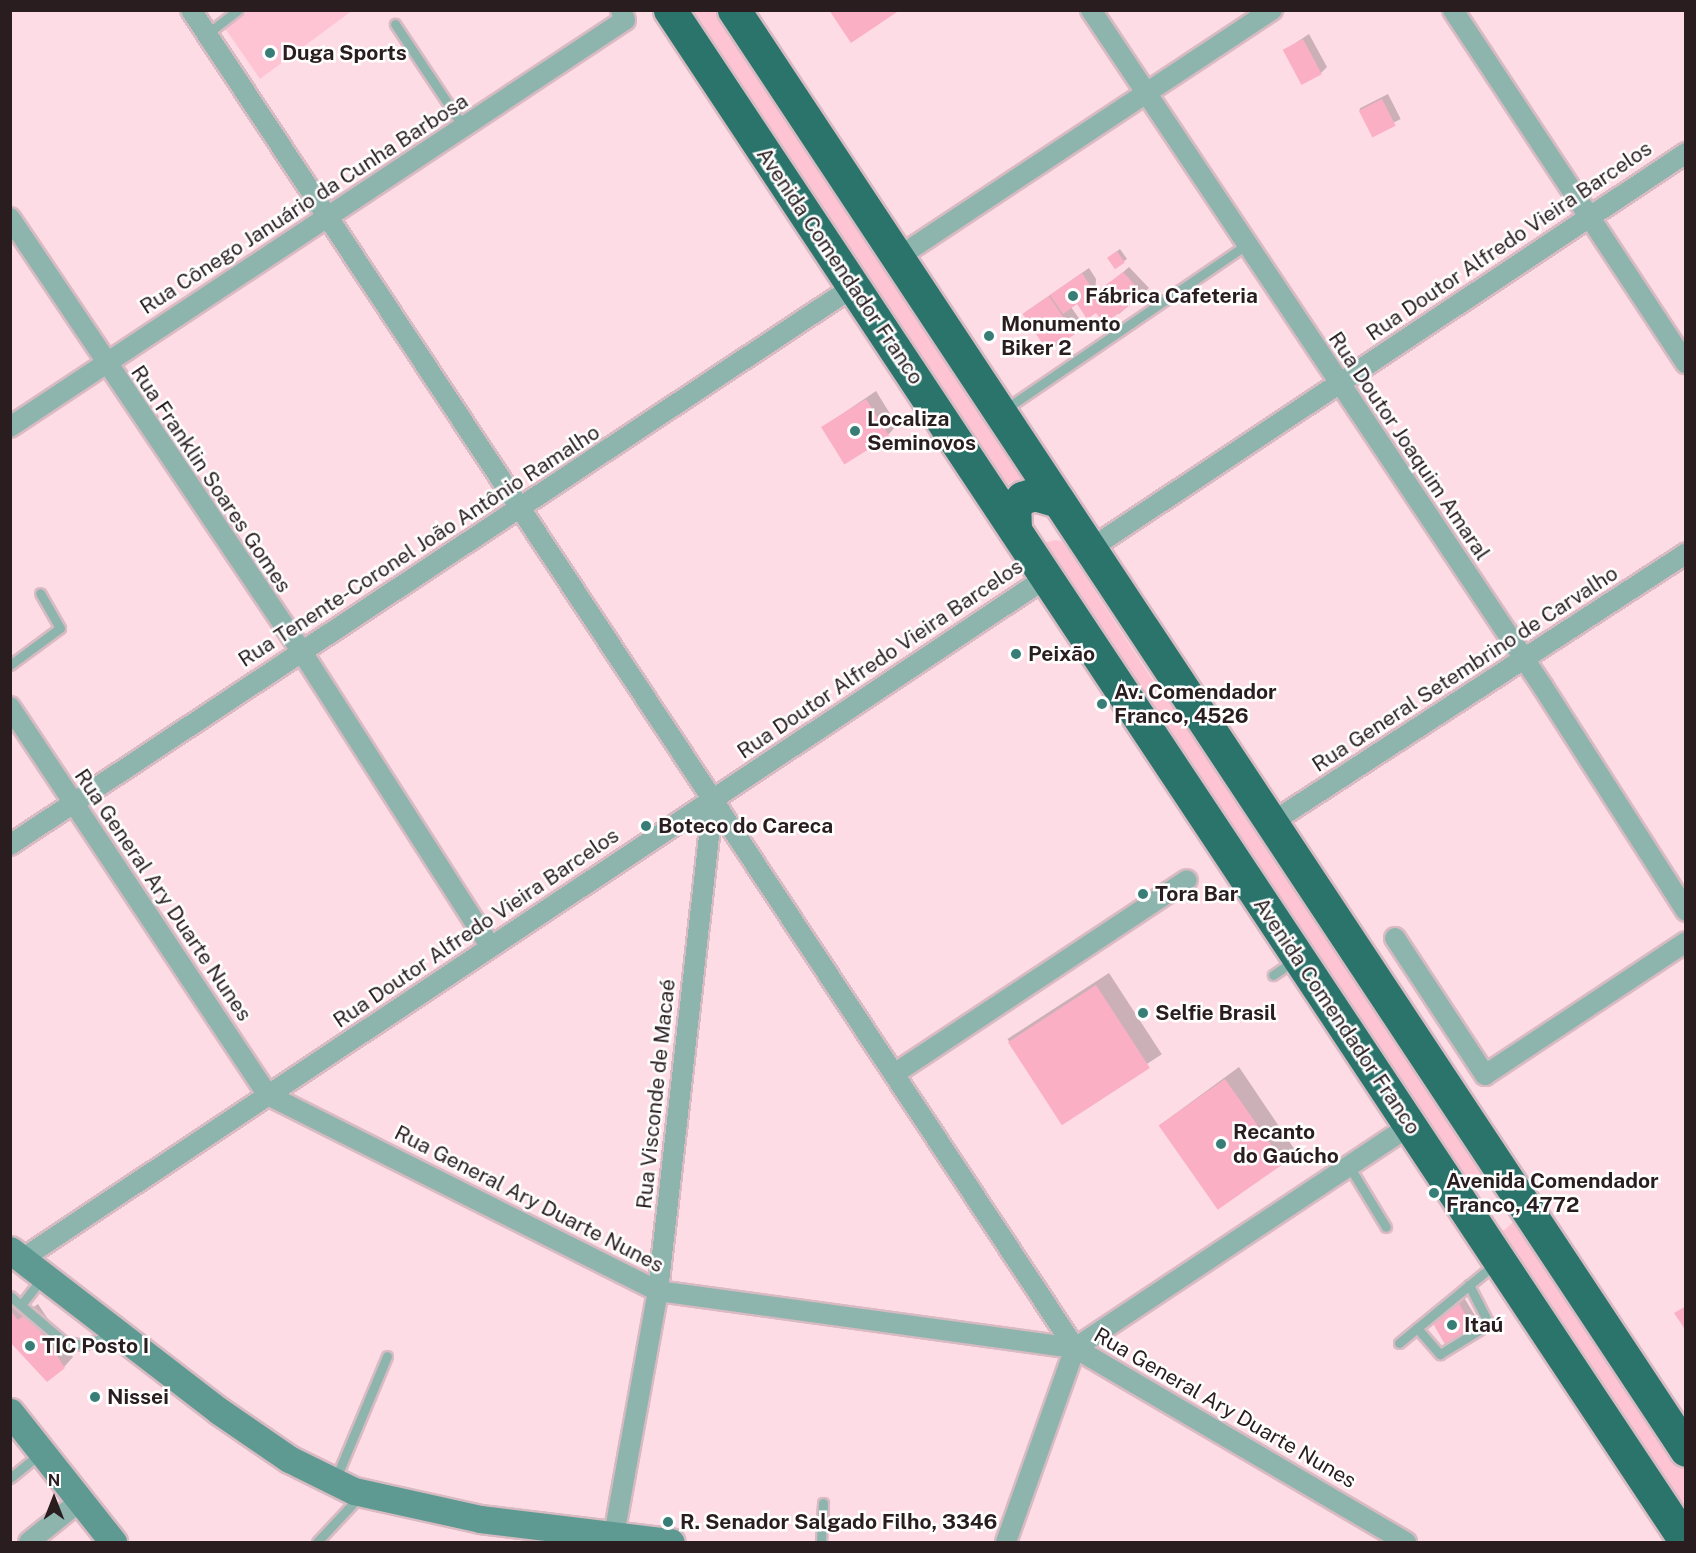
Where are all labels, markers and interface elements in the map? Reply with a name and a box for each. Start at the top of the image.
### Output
place label: Duga Sports [282,40,407,66]
marker: Duga Sports [263,46,277,60]
street label: Rua Cônego Januário da Cunha Barbosa [135,88,473,320]
street label: Rua Doutor Alfredo Vieira Barcelos [1361,136,1657,346]
street label: Avenida Comendador Franco [751,143,929,389]
place label: Fábrica Cafeteria [1085,283,1258,309]
marker: Fábrica Cafeteria [1066,289,1080,303]
place label: Monumento Biker 2 [1001,311,1121,361]
street label: Rua Doutor Joaquim Amaral [1323,327,1495,565]
marker: Monumento Biker 2 [982,329,996,343]
street label: Rua Franklin Soares Gomes [125,361,297,597]
place label: Localiza Seminovos [867,406,976,456]
street label: Rua Tenente-Coronel João Antônio Ramalho [234,419,604,673]
marker: Localiza Seminovos [848,424,862,438]
street label: Rua Doutor Alfredo Vieira Barcelos [732,554,1028,764]
street label: Rua General Setembrino de Carvalho [1307,560,1623,778]
place label: Peixão [1028,641,1095,667]
marker: Peixão [1009,647,1023,661]
place label: Av. Comendador Franco, 4526 [1114,679,1277,729]
marker: Av. Comendador Franco, 4526 [1095,697,1109,711]
street label: Rua General Ary Duarte Nunes [69,764,257,1026]
place label: Boteco do Careca [658,813,833,839]
marker: Boteco do Careca [639,819,653,833]
street label: Rua Doutor Alfredo Vieira Barcelos [328,823,624,1033]
place label: Tora Bar [1155,881,1238,907]
marker: Tora Bar [1136,887,1150,901]
street label: Avenida Comendador Franco [1248,893,1426,1139]
street label: Rua Visconde de Macaé [631,977,681,1211]
place label: Selfie Brasil [1155,1000,1277,1026]
marker: Selfie Brasil [1136,1006,1150,1020]
place label: Recanto do Gaúcho [1233,1119,1339,1169]
street label: Rua General Ary Duarte Nunes [390,1120,668,1278]
marker: Recanto do Gaúcho [1214,1137,1228,1151]
place label: Avenida Comendador Franco, 4772 [1446,1168,1659,1218]
marker: Avenida Comendador Franco, 4772 [1427,1186,1441,1200]
place label: Itaú [1464,1312,1503,1338]
marker: Itaú [1445,1318,1459,1332]
street label: Rua General Ary Duarte Nunes [1089,1322,1361,1494]
place label: TIC Posto I [42,1333,149,1359]
marker: TIC Posto I [23,1339,37,1353]
place label: Nissei [107,1384,169,1410]
marker: Nissei [88,1390,102,1404]
north arrow [24,1469,84,1529]
text: N [48,1471,60,1490]
place label: R. Senador Salgado Filho, 3346 [680,1509,998,1535]
marker: R. Senador Salgado Filho, 3346 [661,1515,675,1529]

